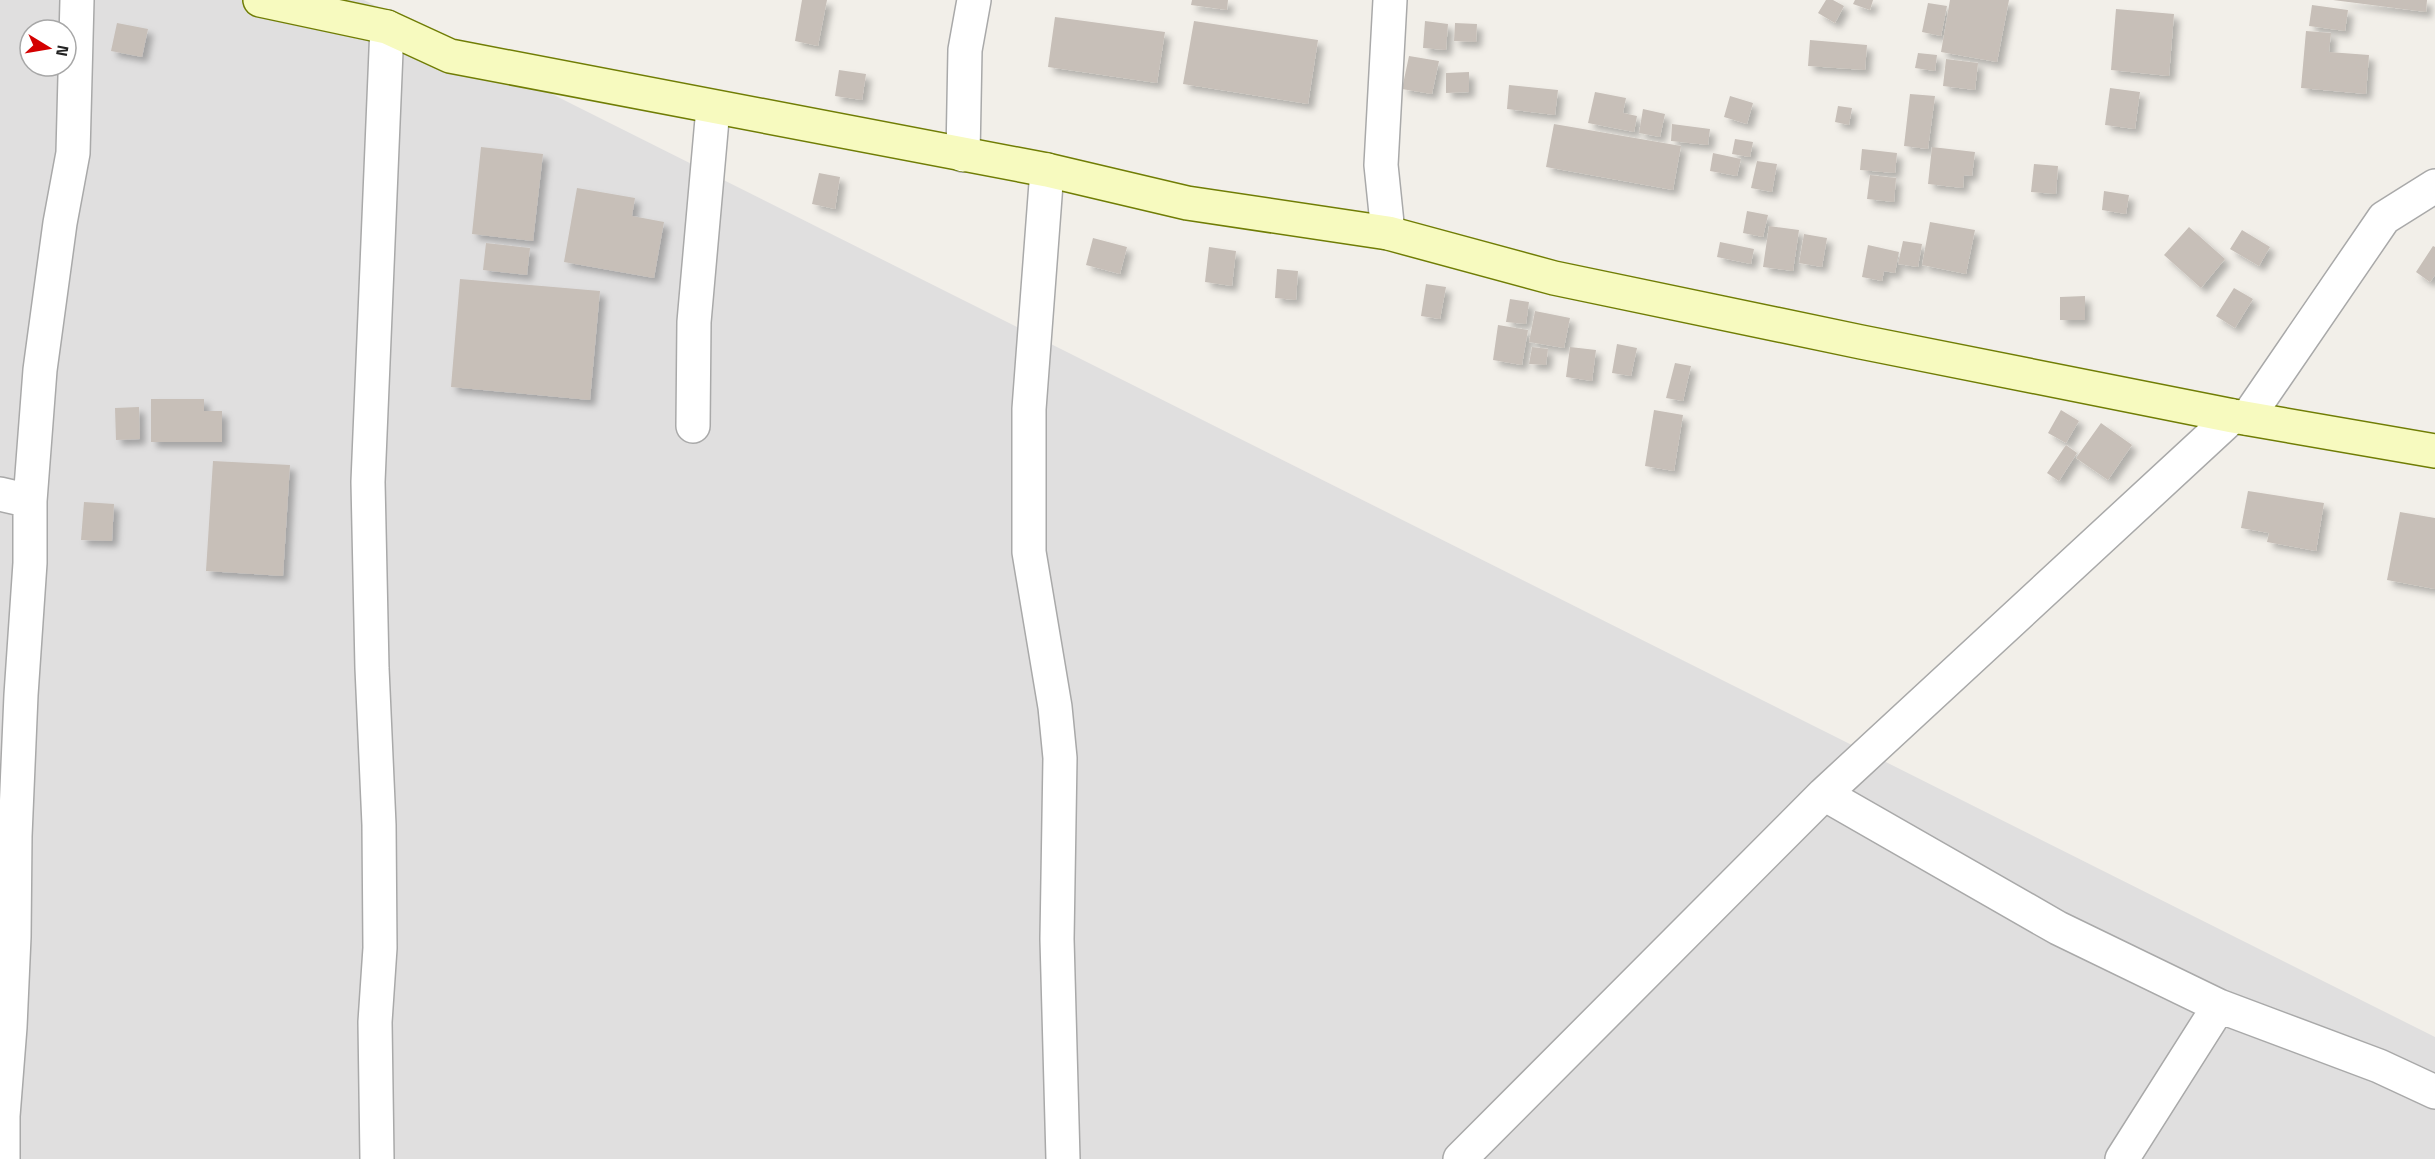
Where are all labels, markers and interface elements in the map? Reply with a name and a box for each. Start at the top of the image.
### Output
north arrow [18,18,78,78]
text: N [50,43,76,59]

